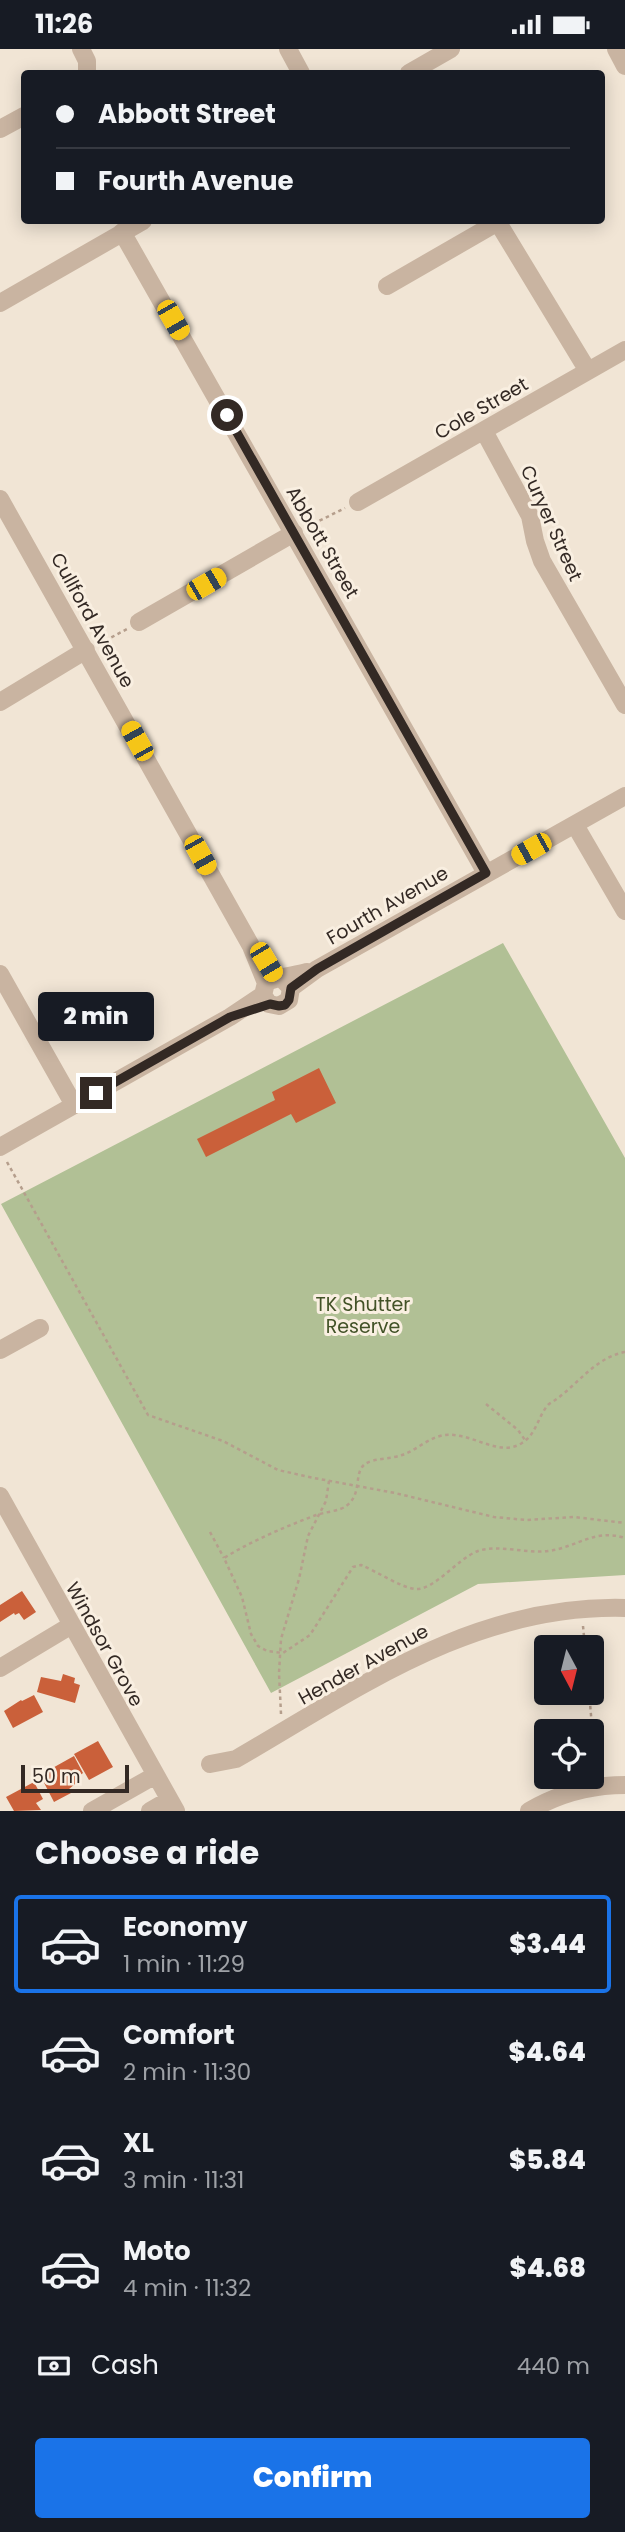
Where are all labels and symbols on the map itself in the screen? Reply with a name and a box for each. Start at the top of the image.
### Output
car [154,297,193,343]
street label: Cole Street [429,371,533,446]
route start [211,399,243,431]
street label: Curyer Street [514,461,589,585]
street label: Abbott Street [280,481,366,603]
street label: Cullford Avenue [44,548,141,693]
car [183,564,230,604]
car [118,718,157,764]
car [508,830,555,868]
car [181,832,220,878]
street label: Fourth Avenue [321,860,453,951]
car [247,939,286,985]
callout: 2 min [38,991,154,1041]
route end [80,1077,112,1109]
park label: TK Shutter Reserve [316,1291,410,1340]
street label: Windsor Grove [59,1577,150,1712]
street label: Hender Avenue [293,1617,433,1711]
north arrow [534,1635,604,1705]
scale bar [21,1762,130,1794]

